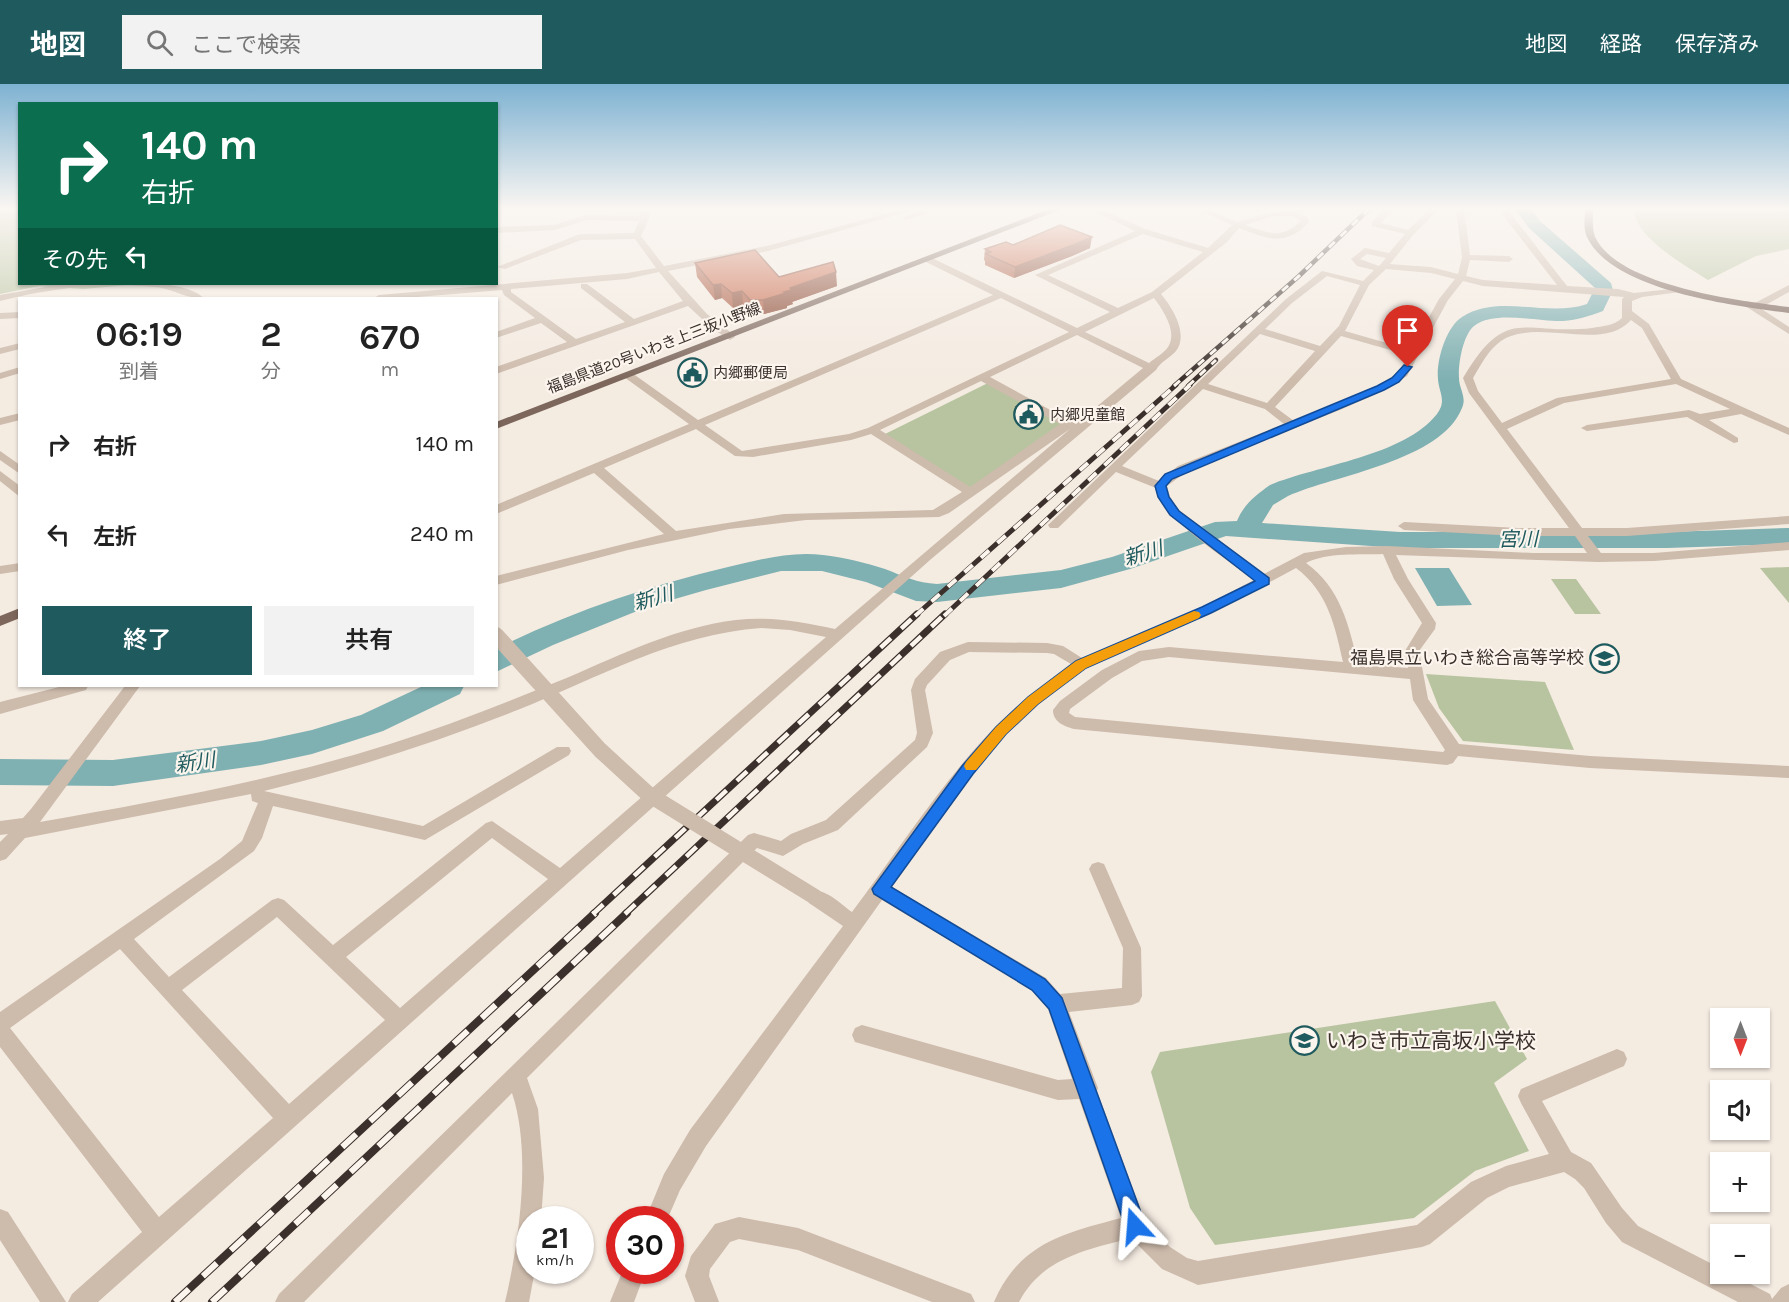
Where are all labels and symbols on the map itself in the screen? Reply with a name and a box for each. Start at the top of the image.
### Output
street label: 福島県道20号いわき上三坂小野線 [545,299,763,397]
pin [1382,305,1433,367]
public building icon: 内郷郵便局 [676,357,708,389]
place label: 内郷郵便局 [713,364,788,382]
public building icon: 内郷児童館 [1013,399,1045,431]
place label: 内郷児童館 [1050,406,1125,424]
water label: 宮川 [1498,528,1540,551]
water label: 新川 [1121,536,1168,570]
water label: 新川 [631,581,677,615]
school or university icon: 福島県立いわき総合高等学校 [1589,642,1621,674]
place label: 福島県立いわき総合高等学校 [1350,647,1584,669]
water label: 新川 [174,748,218,777]
north arrow [1710,1008,1770,1068]
school or university icon: いわき市立高坂小学校 [1289,1025,1321,1057]
place label: いわき市立高坂小学校 [1326,1029,1536,1053]
position arrow [1103,1194,1167,1258]
speed limit sign: 30 [606,1206,684,1284]

